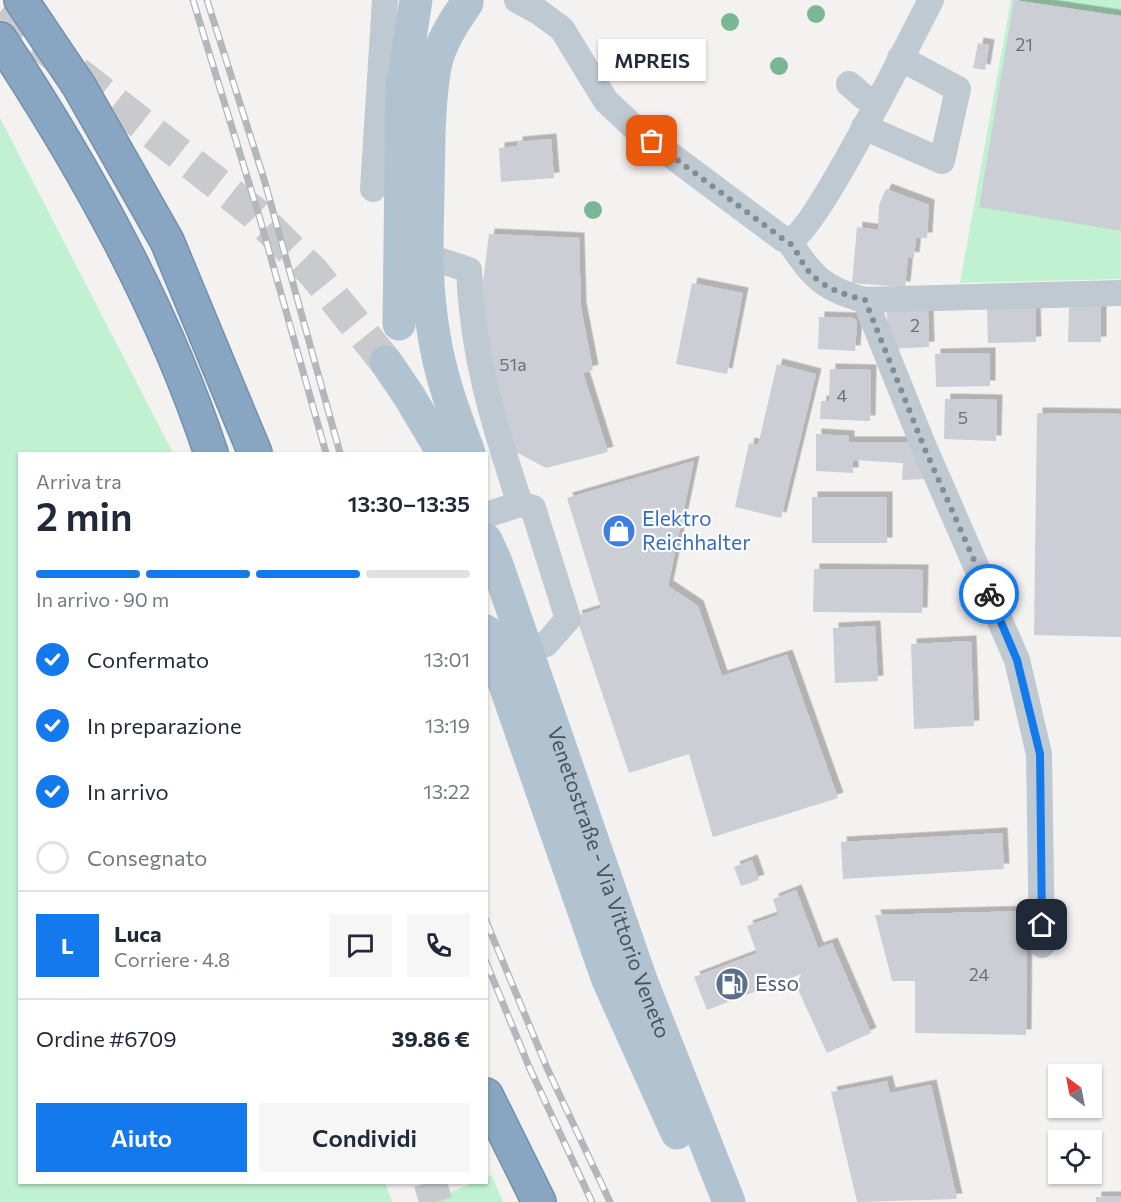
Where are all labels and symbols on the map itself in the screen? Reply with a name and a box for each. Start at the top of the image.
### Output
house number: 21 [1015,33,1033,55]
callout: MPREIS [598,39,706,81]
pin [626,115,677,166]
house number: 2 [910,314,920,336]
house number: 51a [499,353,527,375]
house number: 4 [837,384,848,406]
house number: 5 [958,406,968,428]
place label: Elektro Reichhalter [642,505,751,554]
shop icon: Elektro Reichhalter [601,513,637,549]
courier [959,564,1019,624]
street label: Venetostraße - Via Vittorio Veneto [543,723,677,1041]
pin [1016,899,1067,950]
house number: 24 [969,963,989,985]
fuel station icon: Esso [714,966,750,1002]
place label: Esso [755,970,799,995]
north arrow [1048,1064,1102,1118]

